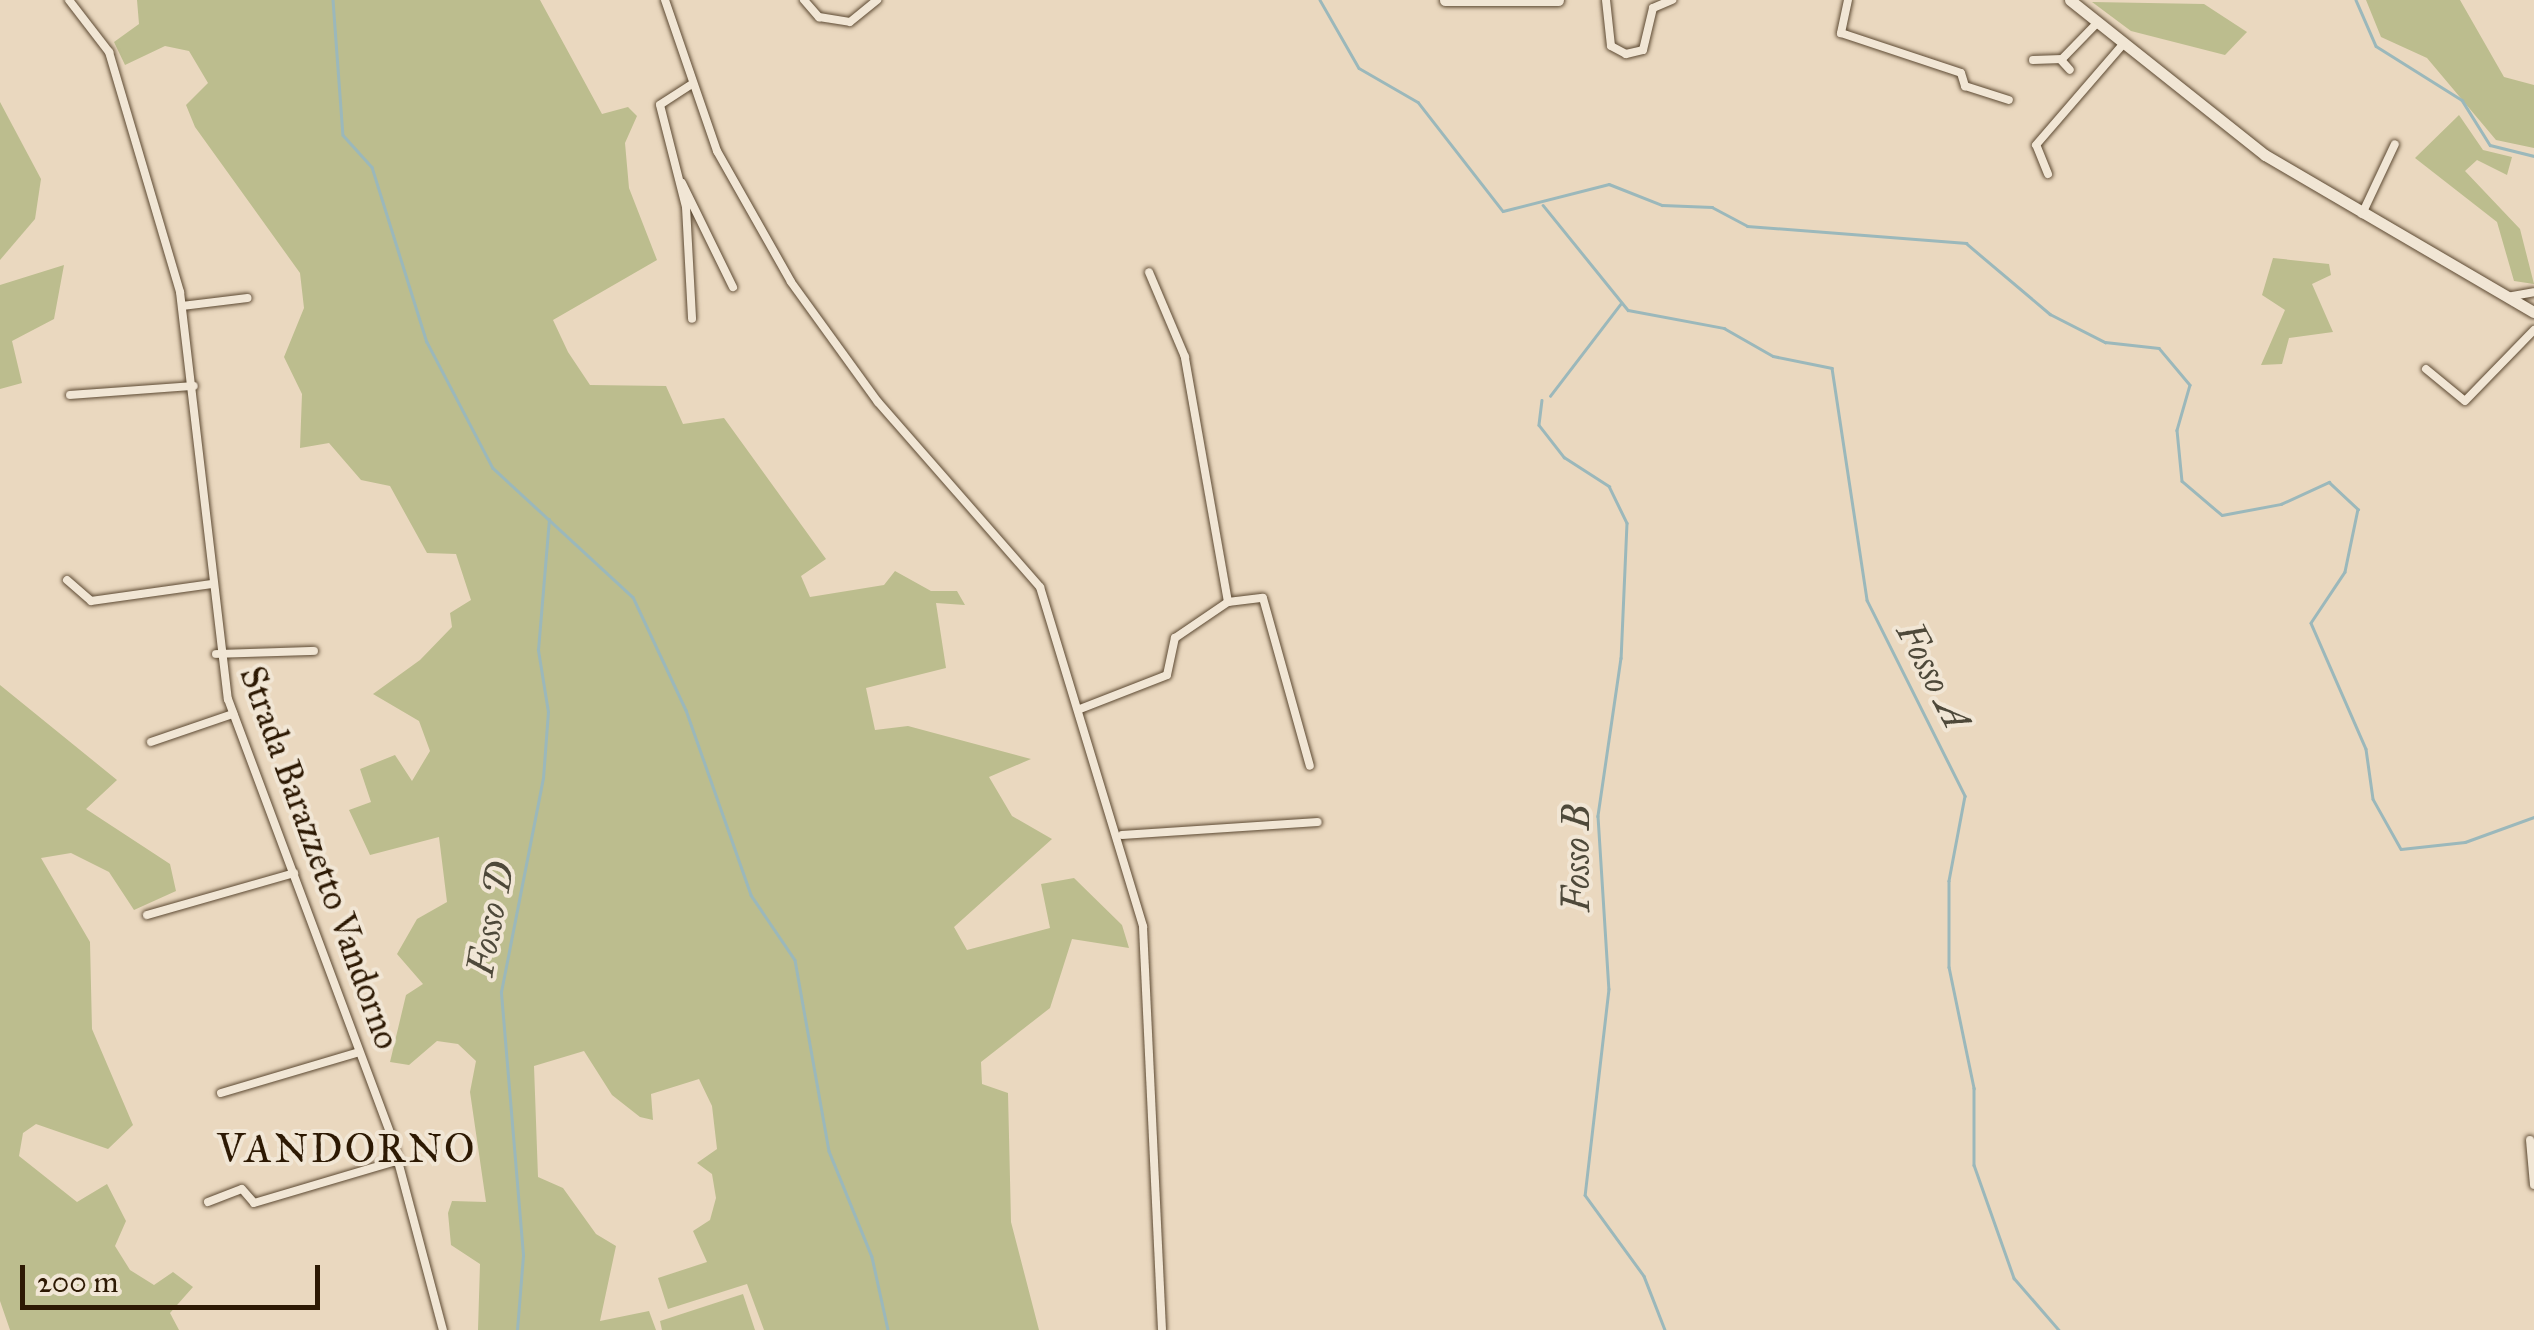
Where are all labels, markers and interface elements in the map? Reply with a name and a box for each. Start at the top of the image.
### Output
water label: Fosso A [1887,614,1979,738]
street label: Strada Barazzetto Vandorno [230,661,408,1055]
water label: Fosso B [1554,804,1600,912]
water label: Fosso D [458,858,524,980]
district label: VANDORNO [217,1125,477,1173]
scale bar [25,1245,325,1307]
text: 200 m [37,1264,118,1300]

